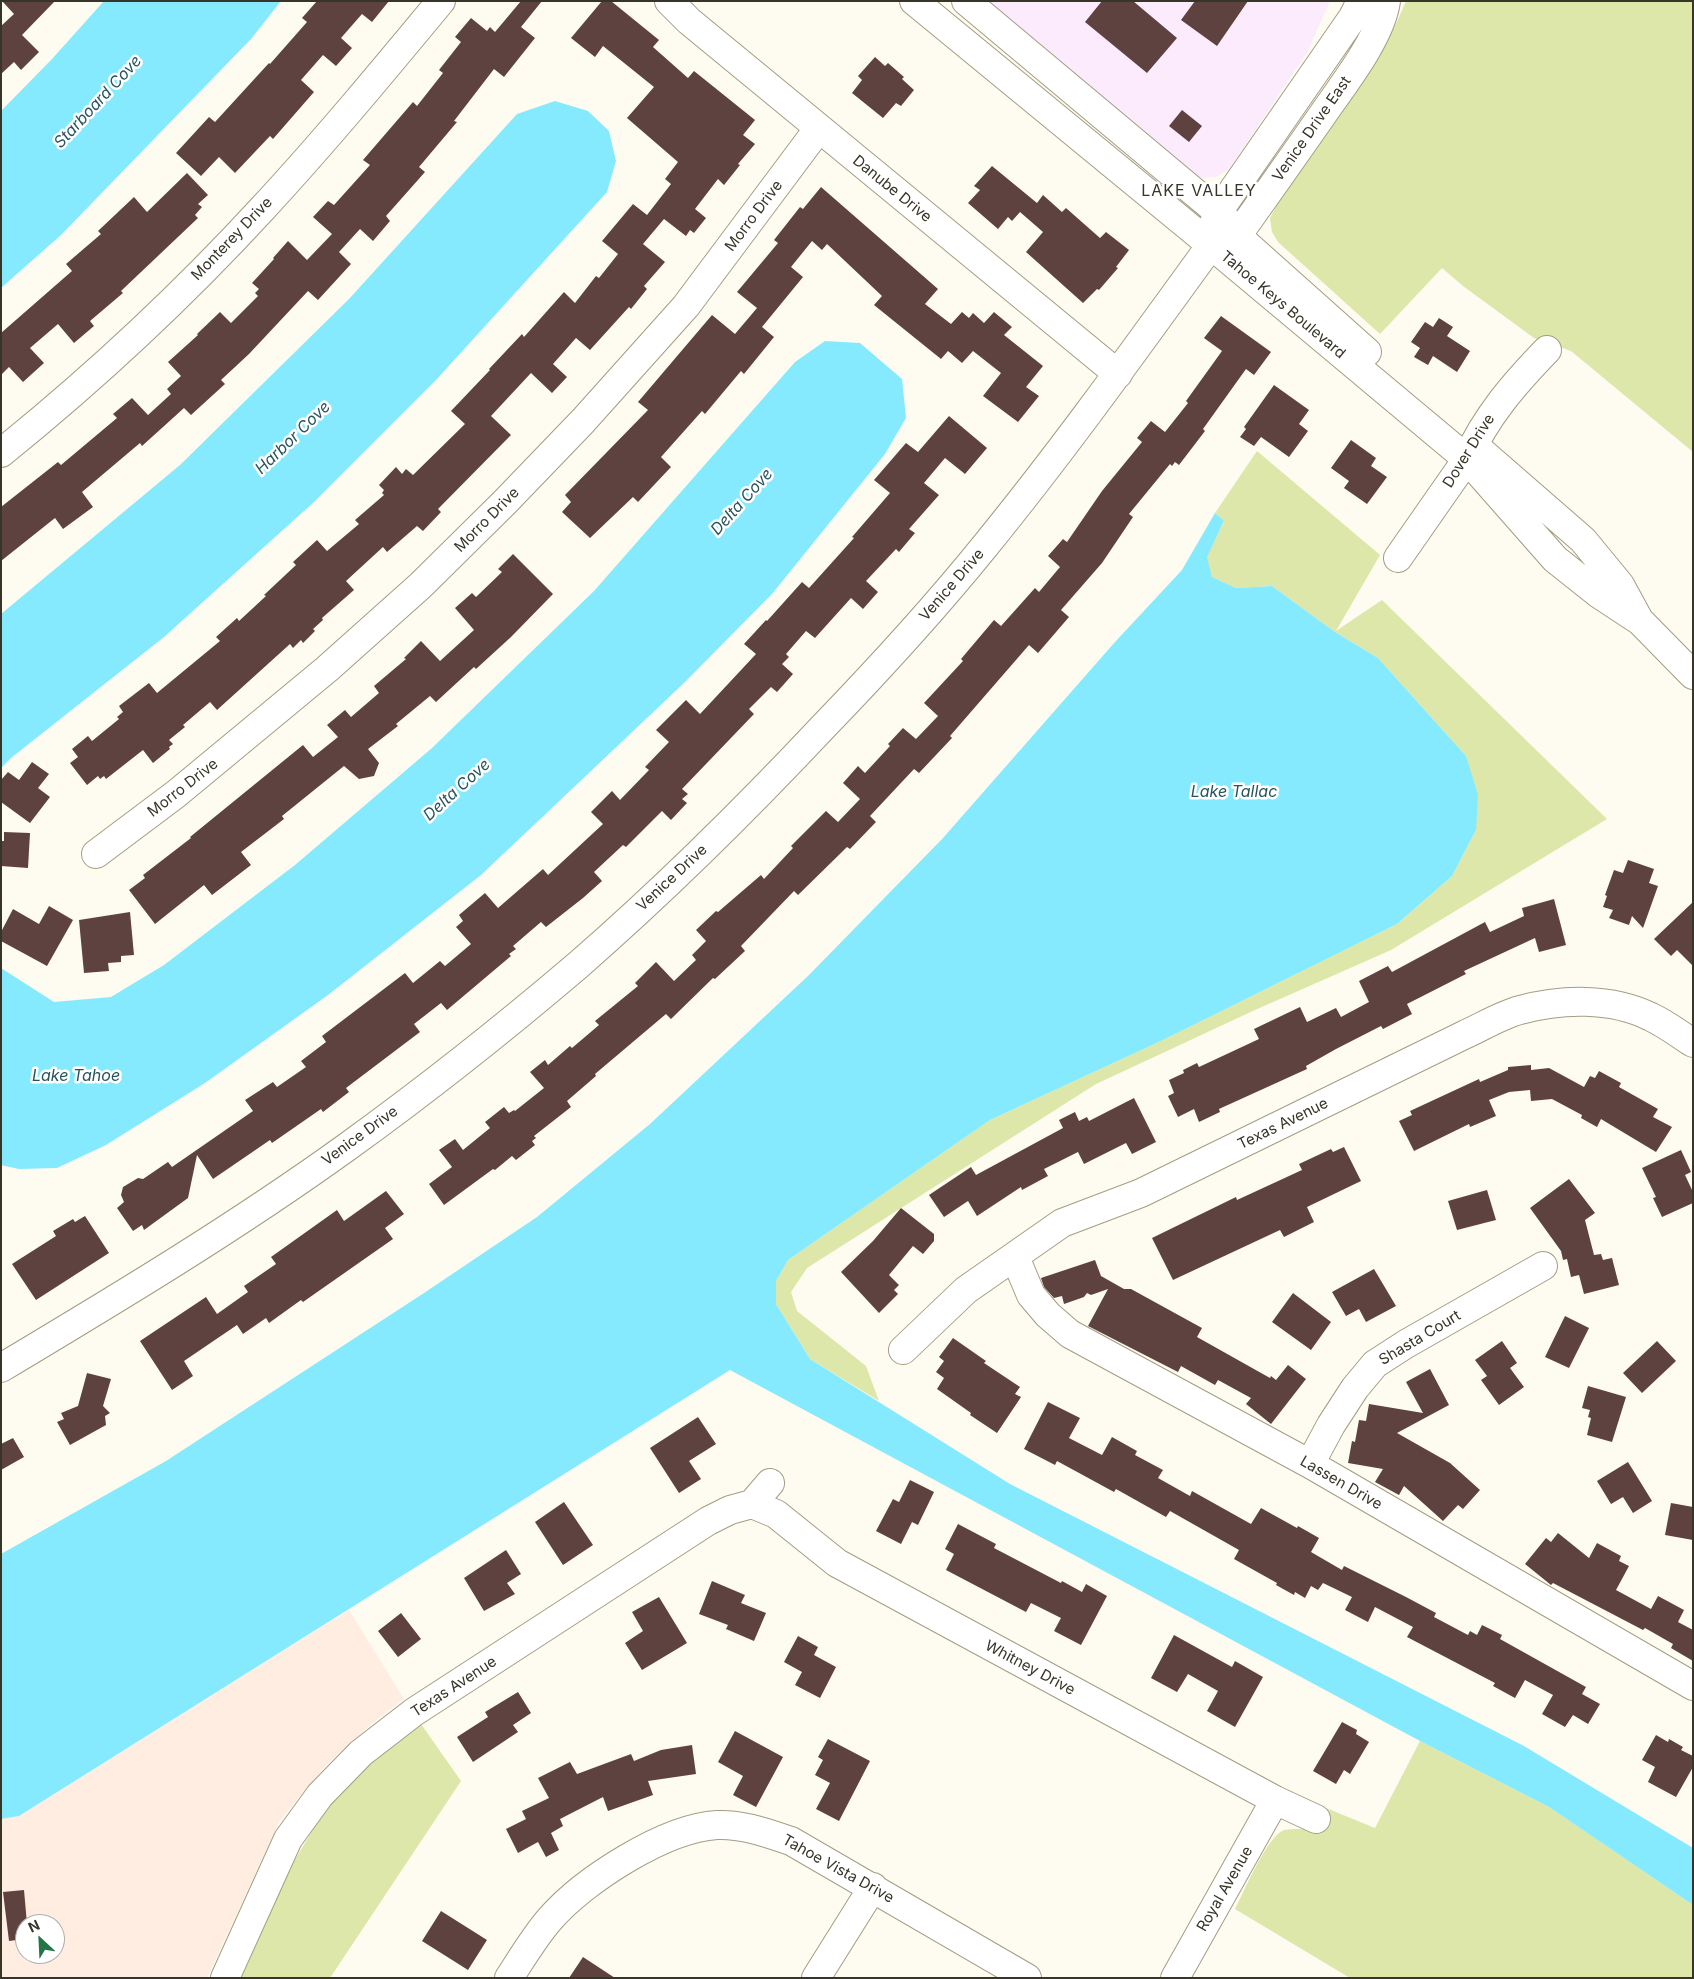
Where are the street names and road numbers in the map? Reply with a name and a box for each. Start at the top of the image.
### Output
street label: Venice Drive East [1269,73,1355,185]
street label: Danube Drive [849,152,935,226]
street label: Morro Drive [721,177,787,255]
street label: Monterey Drive [188,194,276,284]
street label: Tahoe Keys Boulevard [1217,247,1349,363]
street label: Dover Drive [1439,411,1499,491]
street label: Morro Drive [451,484,523,556]
street label: Venice Drive [916,545,988,625]
street label: Morro Drive [144,755,222,821]
street label: Venice Drive [633,841,711,915]
street label: Texas Avenue [1235,1094,1331,1154]
street label: Venice Drive [318,1102,402,1170]
street label: Shasta Court [1376,1307,1464,1369]
street label: Lassen Drive [1297,1452,1385,1514]
street label: Whitney Drive [982,1637,1078,1699]
street label: Texas Avenue [408,1653,500,1721]
street label: Tahoe Vista Drive [779,1831,897,1907]
street label: Royal Avenue [1193,1843,1257,1935]

